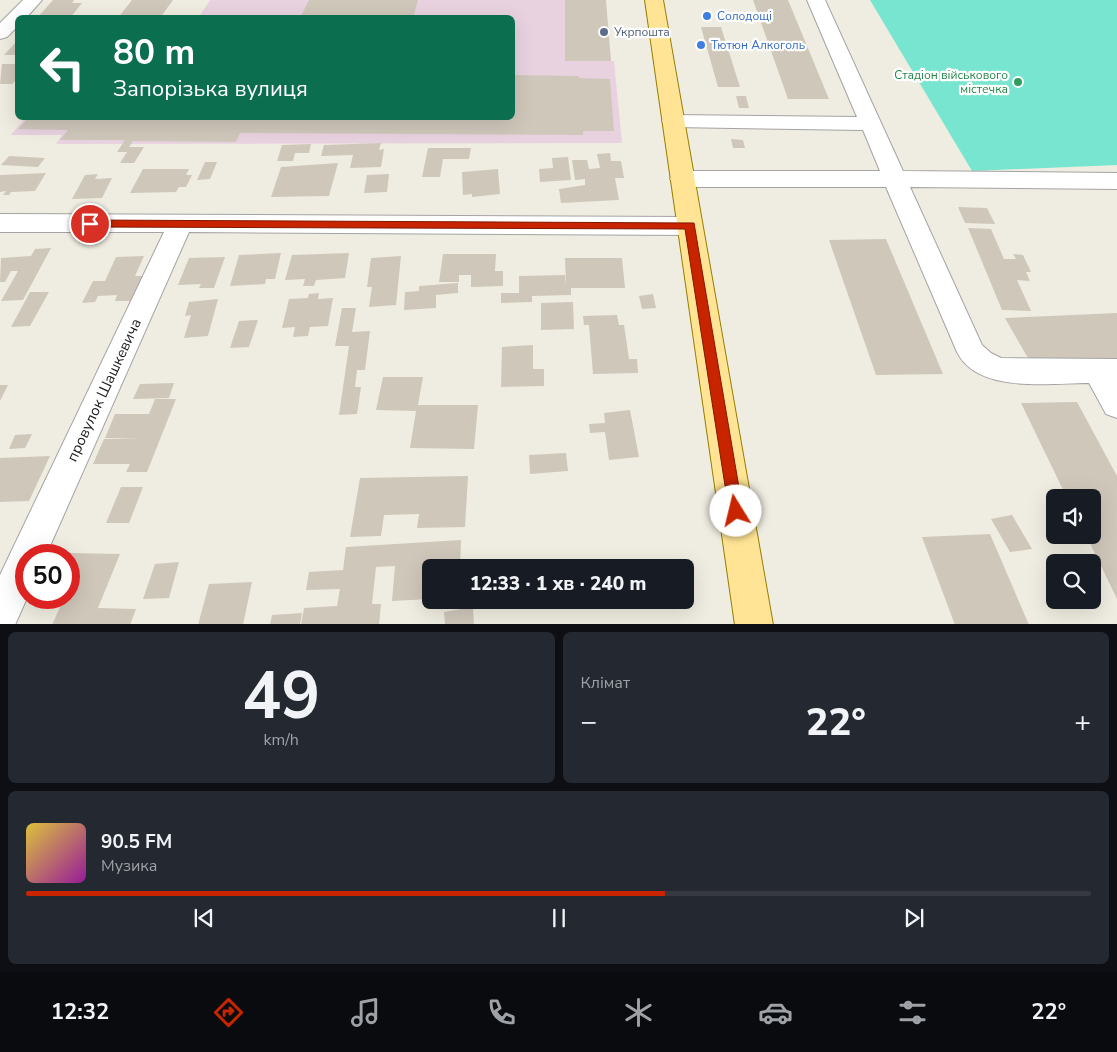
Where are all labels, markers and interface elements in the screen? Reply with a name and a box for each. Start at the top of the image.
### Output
place label: Солодощі [717,8,772,24]
marker: Солодощі [701,10,713,22]
place label: Укрпошта [613,24,670,40]
marker: Укрпошта [598,26,610,38]
text: 80 m [113,29,195,76]
icon: left [30,35,95,100]
place label: Тютюн Алкоголь [711,37,805,53]
marker: Тютюн Алкоголь [695,39,707,51]
place label: Стадіон військового містечка [894,67,1008,97]
text: Запорізька вулиця [113,74,308,104]
marker: Стадіон військового містечка [1012,76,1024,88]
pin [69,203,111,245]
icon: arrive [76,210,104,238]
street label: провулок Шашкевича [62,315,146,465]
position arrow [709,484,761,536]
map controls [1046,489,1101,609]
button: sound [1046,489,1101,544]
speed limit sign: 50 [15,544,80,609]
button: search [1046,554,1101,609]
text: 12:33 · 1 хв · 240 m [470,571,646,597]
text: 49 [242,652,320,741]
text: Клімат [581,672,630,694]
text: 22° [806,697,866,748]
text: − [581,703,597,741]
text: + [1074,703,1091,741]
text: km/h [264,729,299,751]
text: 90.5 FM [101,829,172,855]
text: Музика [101,855,157,877]
icon: previous [190,904,218,932]
icon: pause [545,904,573,932]
icon: next [900,904,928,932]
icon: directions [211,995,246,1030]
icon: music [348,995,383,1030]
icon: phone [484,995,519,1030]
icon: climate [621,995,656,1030]
icon: car [758,995,793,1030]
icon: filters [895,995,930,1030]
text: 12:32 [51,997,109,1027]
text: 22° [1031,997,1066,1027]

